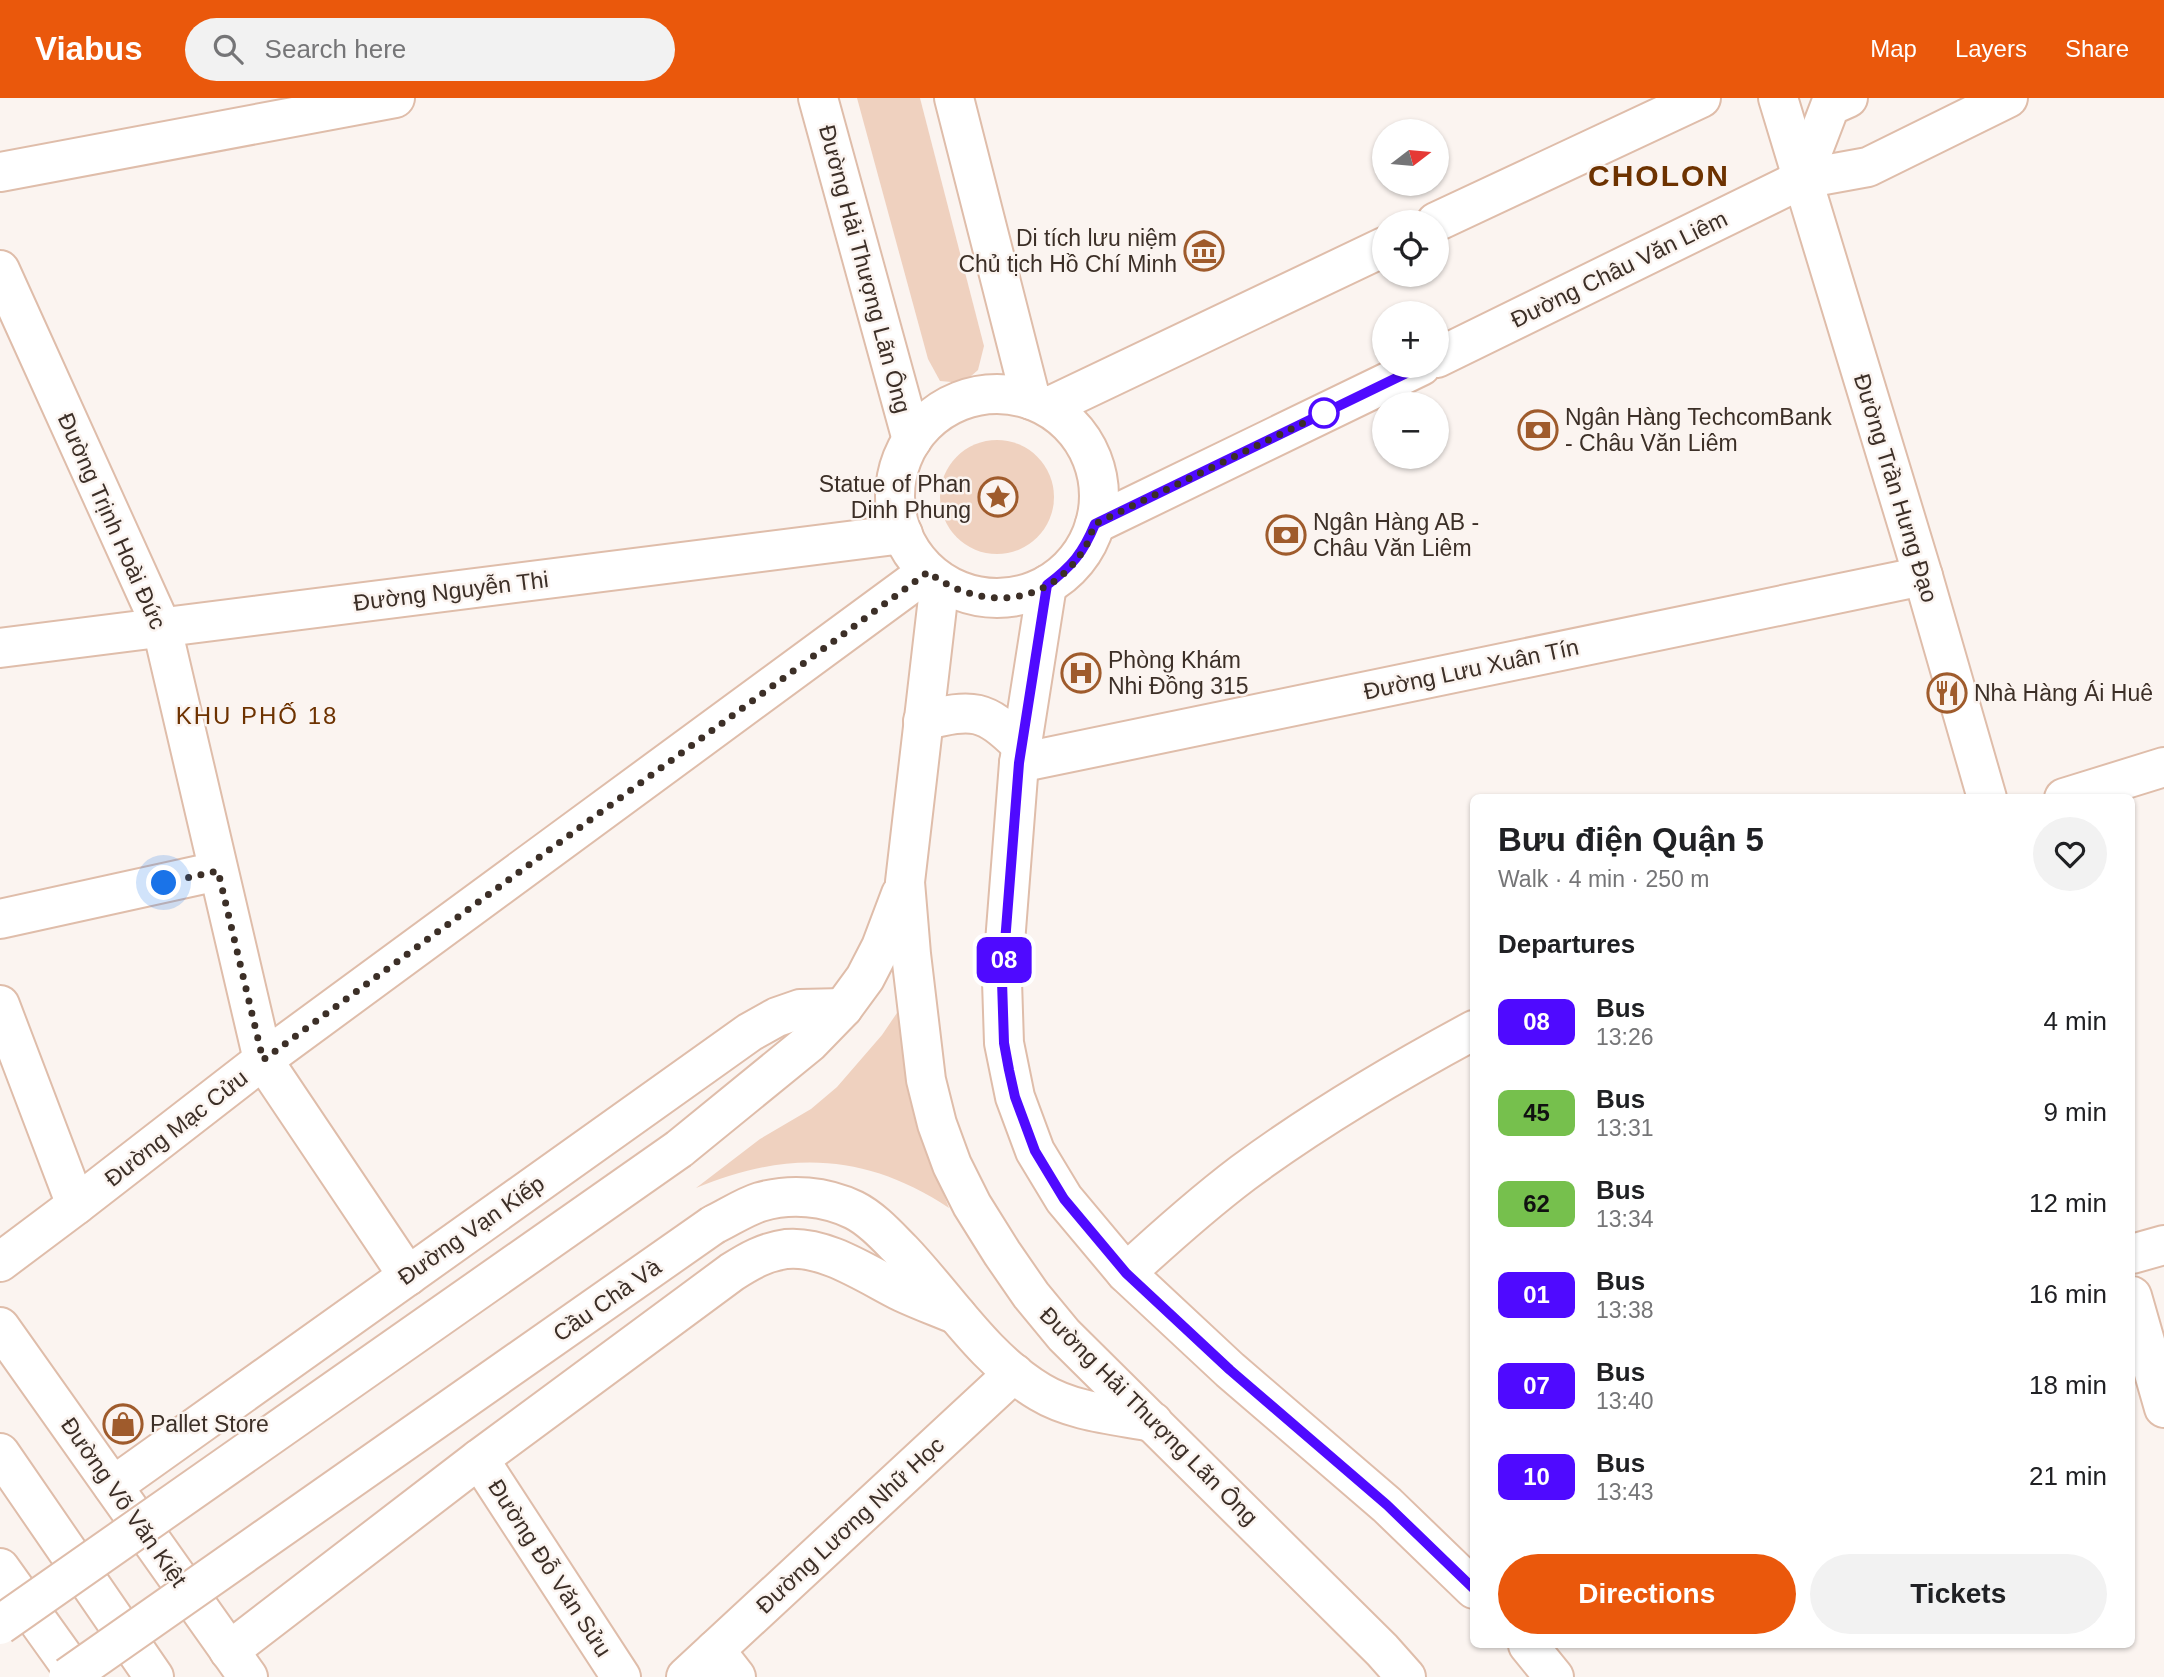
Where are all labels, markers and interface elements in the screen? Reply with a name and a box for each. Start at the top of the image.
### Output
search box [185,18,675,81]
text: Viabus [35,30,143,67]
icon: search [209,30,247,68]
text: Search here [265,34,406,64]
text: Map [1870,35,1917,62]
text: Layers [1955,35,2027,62]
text: Share [2065,35,2129,62]
north arrow [1372,119,1449,196]
map controls [1372,119,1449,469]
street label: Đường Hải Thượng Lãn Ông [814,122,917,416]
district label: CHOLON [1588,159,1730,192]
street label: Đường Châu Văn Liêm [1507,205,1731,333]
button: locate [1372,210,1449,287]
place label: Di tích lưu niệm Chủ tịch Hồ Chí Minh [958,225,1177,277]
museum icon: Di tích lưu niệm Chủ tịch Hồ Chí Minh [1183,230,1225,272]
button: + [1372,301,1449,378]
street label: Đường Trần Hưng Đạo [1849,371,1943,605]
button: − [1372,392,1449,469]
unlabelled marker [1309,398,1339,428]
place label: Ngân Hàng TechcomBank - Châu Văn Liêm [1565,404,1832,456]
street label: Đường Trịnh Hoài Đức [53,409,171,633]
bank icon: Ngân Hàng TechcomBank - Châu Văn Liêm [1517,409,1559,451]
place label: Statue of Phan Dinh Phung [819,471,971,523]
place icon: Statue of Phan Dinh Phung [977,476,1019,518]
place label: Ngân Hàng AB - Châu Văn Liêm [1313,509,1479,561]
bank icon: Ngân Hàng AB - Châu Văn Liêm [1265,514,1307,556]
street label: Đường Nguyễn Thi [352,566,550,616]
street label: Đường Lưu Xuân Tín [1361,633,1581,705]
place label: Phòng Khám Nhi Đồng 315 [1108,647,1249,699]
hospital icon: Phòng Khám Nhi Đồng 315 [1060,652,1102,694]
restaurant icon: Nhà Hàng Ái Huê [1926,672,1968,714]
place label: Nhà Hàng Ái Huê [1974,680,2153,706]
district label: KHU PHỐ 18 [176,702,338,729]
button: heart [2033,817,2107,891]
text: Bưu điện Quận 5 [1498,821,1764,858]
your location [146,865,181,900]
text: Walk · 4 min · 250 m [1498,866,1709,892]
text: Departures [1498,929,1635,959]
line badge: 08 [972,937,1036,983]
text: 08 [991,946,1017,973]
text: Bus [1596,993,1645,1023]
text: 4 min [2043,1006,2107,1036]
text: 08 [1523,1008,1550,1035]
text: 13:26 [1596,1024,1654,1050]
street label: Đường Mạc Cửu [100,1064,252,1192]
text: Bus [1596,1084,1645,1114]
text: 9 min [2043,1097,2107,1127]
text: 45 [1523,1099,1550,1126]
text: 13:31 [1596,1115,1654,1141]
street label: Đường Vạn Kiếp [393,1170,549,1290]
text: Bus [1596,1175,1645,1205]
text: 12 min [2029,1188,2107,1218]
text: 62 [1523,1190,1550,1217]
text: 13:34 [1596,1206,1654,1232]
street label: Cầu Chà Và [548,1253,666,1347]
text: Bus [1596,1266,1645,1296]
text: 16 min [2029,1279,2107,1309]
text: 01 [1523,1281,1550,1308]
text: 13:38 [1596,1297,1654,1323]
street label: Đường Hải Thượng Lãn Ông [1035,1301,1264,1530]
text: Bus [1596,1357,1645,1387]
text: 18 min [2029,1370,2107,1400]
text: 07 [1523,1372,1550,1399]
text: 13:40 [1596,1388,1654,1414]
shop icon: Pallet Store [102,1403,144,1445]
place label: Pallet Store [150,1411,269,1437]
street label: Đường Võ Văn Kiệt [56,1412,193,1592]
street label: Đường Lương Nhữ Học [751,1431,949,1619]
text: Bus [1596,1448,1645,1478]
text: 21 min [2029,1461,2107,1491]
text: 10 [1523,1463,1550,1490]
street label: Đường Đỗ Văn Sửu [483,1475,617,1661]
text: 13:43 [1596,1479,1654,1505]
button: Directions [1498,1554,1796,1634]
button: Tickets [1810,1554,2107,1634]

